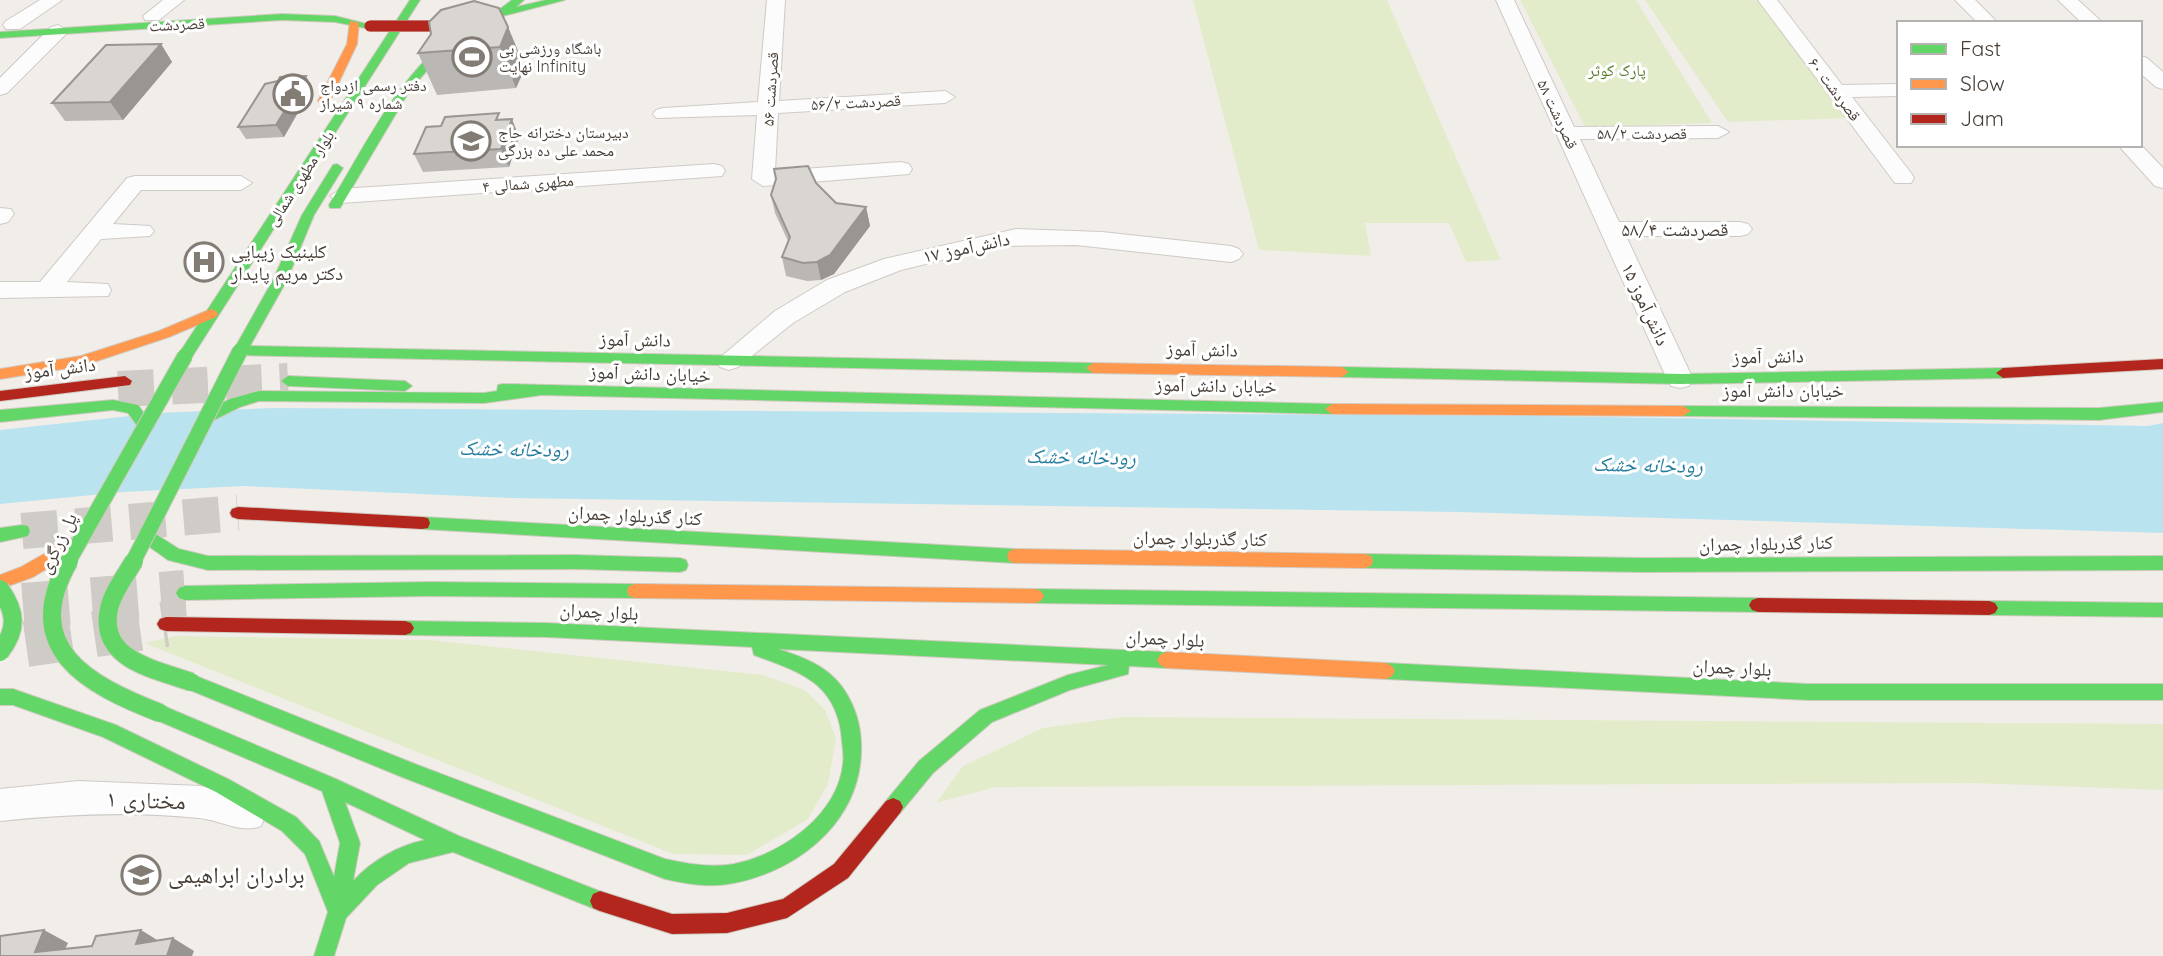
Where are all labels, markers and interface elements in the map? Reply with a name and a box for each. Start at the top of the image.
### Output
street label: قصردشت [149,13,205,35]
legend [1897,21,2142,147]
text: Fast [1960,35,2001,61]
sports icon: باشگاه ورزشی بی نهایت Infinity [451,36,493,78]
place label: باشگاه ورزشی بی نهایت Infinity [499,38,601,76]
street label: ۵۶ قصردشت [757,51,783,127]
street label: ۶۰ قصردشت [1805,53,1865,125]
park label: پارک کوثر [1587,60,1646,80]
text: Slow [1960,70,2005,96]
public building icon: دفتر رسمی ازدواج شماره ۹ شیراز [272,73,314,115]
place label: دفتر رسمی ازدواج شماره ۹ شیراز [319,75,427,113]
street label: قصردشت ۵۸ [1533,76,1583,152]
street label: ۵۶/۲ قصردشت [810,90,902,114]
text: Jam [1960,105,2004,131]
school or university icon: دبیرستان دخترانه حاج محمد علی ده بزرگی [450,120,492,162]
place label: دبیرستان دخترانه حاج محمد علی ده بزرگی [498,122,629,161]
street label: ۵۸/۲ قصردشت [1597,123,1687,143]
street label: بلوار مطهرى شمالى [262,126,339,230]
street label: ۴ مطهری شمالی [482,170,574,197]
street label: ۵۸/۴ قصردشت [1621,217,1729,241]
street label: دانش‌آموز ۱۷ [920,226,1012,268]
place label: کلینیک زیبایی دکتر مریم پایدار [230,239,343,286]
hospital icon: کلینیک زیبایی دکتر مریم پایدار [183,241,225,283]
street label: دانش‌آموز ۱۵ [1616,259,1676,349]
street label: دانش آموز [598,326,671,352]
street label: دانش آموز [1165,336,1238,362]
street label: دانش آموز [1731,343,1804,369]
street label: دانش آموز [22,352,97,384]
street label: خیابان دانش آموز [588,359,711,387]
street label: خیابان دانش آموز [1154,372,1277,398]
street label: خیابان دانش آموز [1721,378,1844,402]
water label: رودخانه خشک [459,434,569,462]
water label: رودخانه خشک [1026,442,1136,470]
water label: رودخانه خشک [1593,450,1703,478]
street label: کنار گذربلوار چمران [567,500,703,530]
street label: پل زرگری [32,509,82,577]
street label: کنار گذربلوار چمران [1133,525,1267,551]
street label: کنار گذربلوار چمران [1699,530,1833,556]
street label: بلوار چمران [559,597,639,625]
street label: بلوار چمران [1125,624,1205,652]
street label: بلوار چمران [1692,653,1772,681]
street label: ۱ مختاری [106,784,186,815]
school or university icon: برادران ابراهیمی [120,854,162,896]
place label: برادران ابراهیمی [168,860,305,889]

